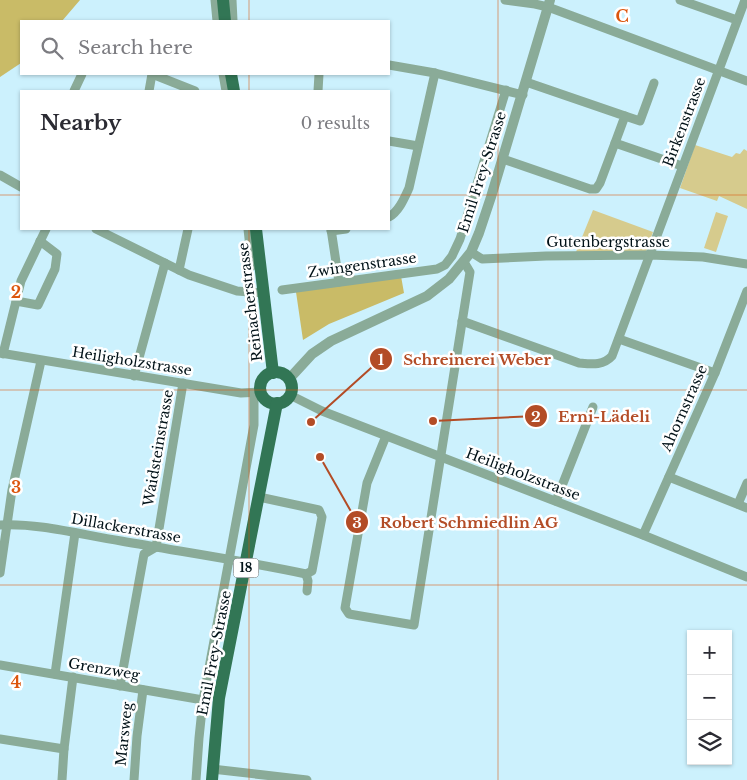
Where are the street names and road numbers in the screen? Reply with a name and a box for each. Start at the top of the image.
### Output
street label: Birkenstrasse [659,75,709,169]
street label: Emil Frey-Strasse [454,109,510,235]
street label: Gutenbergstrasse [546,233,670,251]
street label: Reinacherstrasse [234,241,266,363]
street label: Zwingenstrasse [307,248,417,282]
street label: Heiligholzstrasse [71,343,193,379]
street label: Ahornstrasse [657,362,711,455]
street label: Waidsteinstrasse [139,388,177,509]
street label: Heiligholzstrasse [463,444,583,504]
street label: Dillackerstrasse [70,509,182,547]
road number: 18 [234,558,258,578]
street label: Emil Frey-Strasse [193,589,235,717]
street label: Grenzweg [67,654,142,684]
street label: Marsweg [112,701,136,767]

